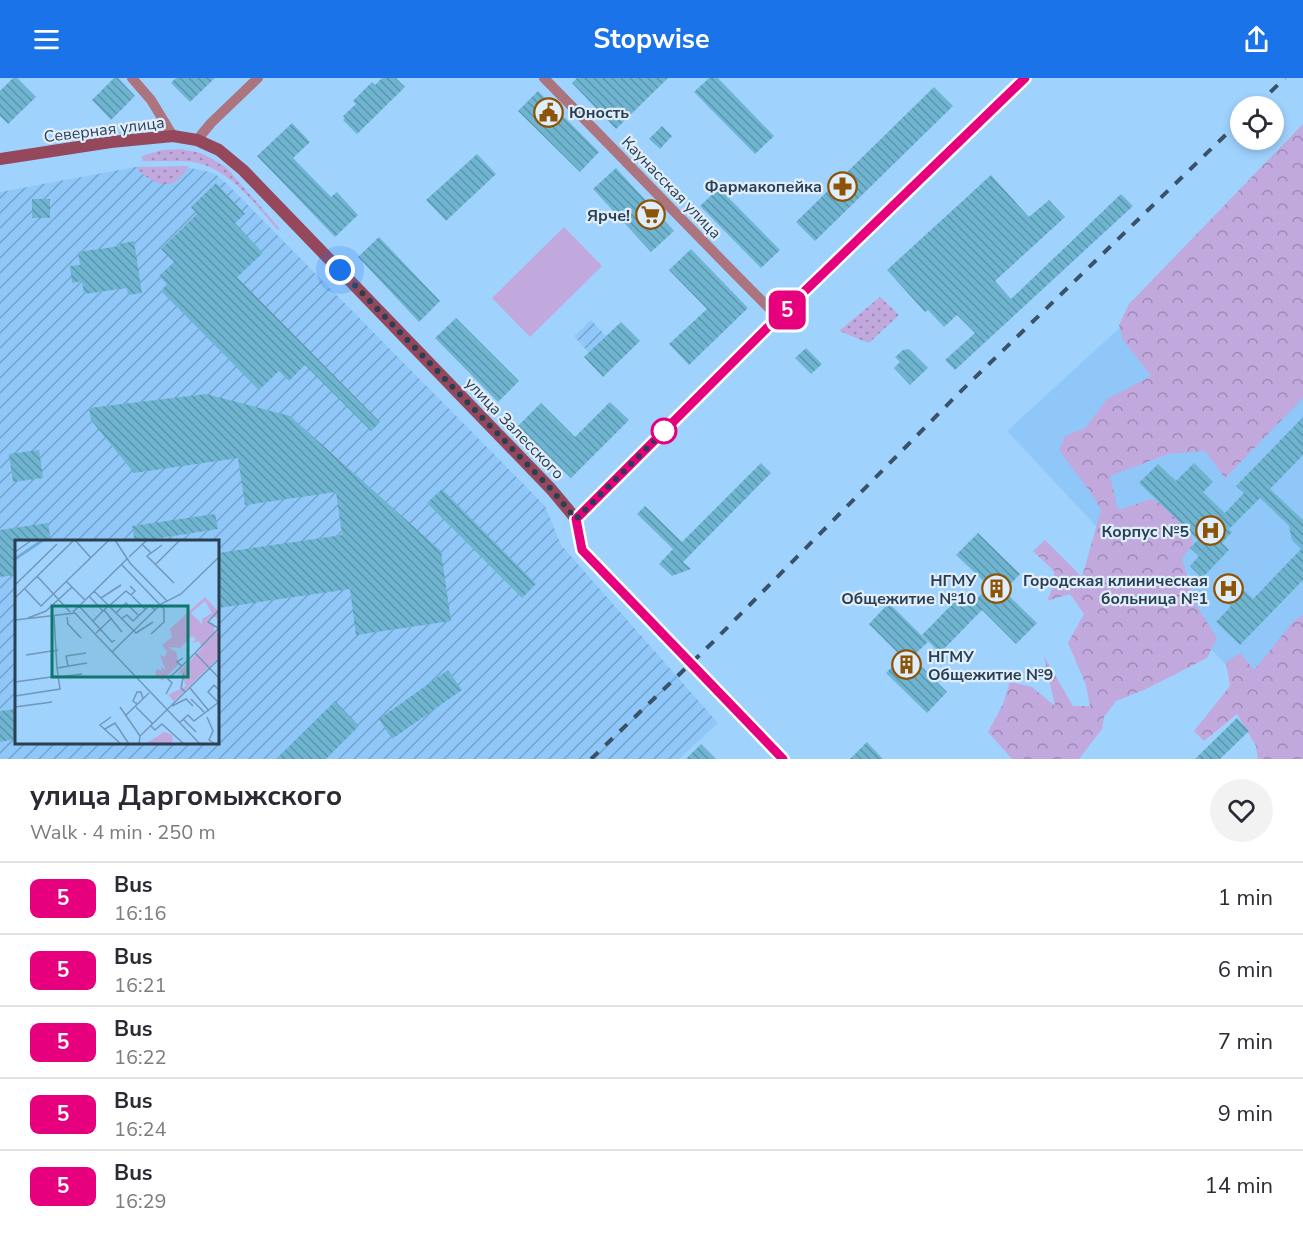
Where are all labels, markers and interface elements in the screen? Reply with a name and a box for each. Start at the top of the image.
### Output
text: Stopwise [593,21,710,58]
icon: menu [30,23,63,56]
icon: share [1240,23,1273,56]
public building icon: Юность [532,96,564,128]
map controls [1230,96,1284,150]
button: locate [1230,96,1284,150]
place label: Юность [569,102,629,124]
street label: Северная улица [42,112,166,148]
street label: Каунасская улица [617,132,726,244]
pharmacy icon: Фармакопейка [827,170,859,202]
place label: Фармакопейка [705,176,822,198]
supermarket icon: Ярче! [635,199,667,231]
place label: Ярче! [587,205,630,227]
your location [325,255,355,285]
line badge: 5 [768,290,806,330]
text: 5 [781,296,793,324]
street label: улица Залесского [460,373,569,485]
unlabelled marker [651,418,677,444]
hospital icon: Корпус №5 [1194,515,1226,547]
place label: Корпус №5 [1102,521,1189,543]
inset map [15,540,219,744]
place label: НГМУ Общежитие №10 [841,570,976,610]
place label: Городская клиническая больница №1 [1023,570,1208,610]
building icon: НГМУ Общежитие №10 [981,573,1013,605]
hospital icon: Городская клиническая больница №1 [1213,573,1245,605]
place label: НГМУ Общежитие №9 [928,646,1053,686]
building icon: НГМУ Общежитие №9 [891,649,923,681]
text: улица Даргомыжского [30,777,342,815]
button: heart [1210,779,1273,842]
text: Walk · 4 min · 250 m [30,819,216,846]
text: Bus [114,870,153,900]
text: 1 min [1218,883,1273,913]
text: 5 [57,884,69,912]
text: 16:16 [114,900,167,927]
text: Bus [114,942,153,972]
text: 6 min [1218,955,1273,985]
text: 5 [57,956,69,984]
text: 16:21 [114,972,167,999]
text: Bus [114,1014,153,1044]
text: 7 min [1218,1027,1273,1057]
text: 5 [57,1028,69,1056]
text: 16:22 [114,1044,167,1071]
text: Bus [114,1086,153,1116]
text: 9 min [1218,1099,1273,1129]
text: 5 [57,1100,69,1128]
text: 16:24 [114,1116,167,1143]
text: Bus [114,1158,153,1188]
text: 14 min [1205,1171,1273,1201]
text: 5 [57,1172,69,1200]
text: 16:29 [114,1188,167,1215]

